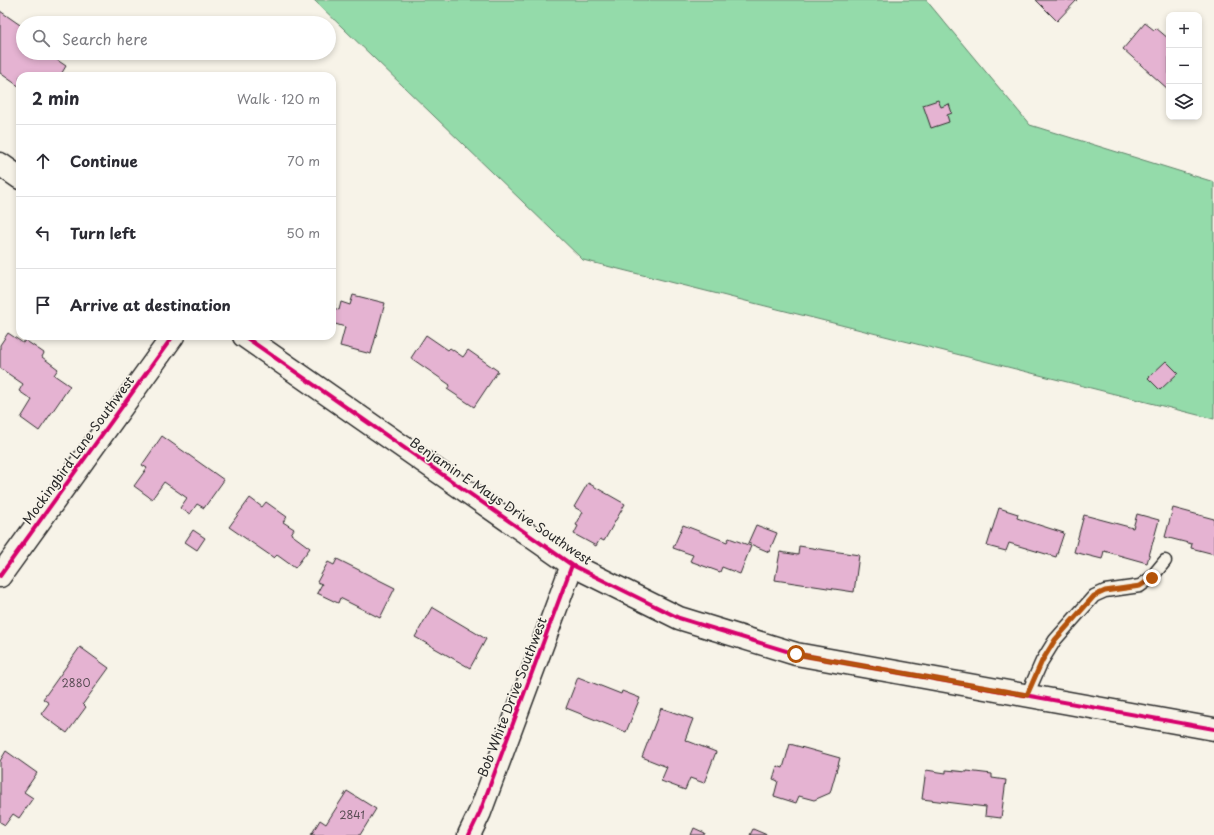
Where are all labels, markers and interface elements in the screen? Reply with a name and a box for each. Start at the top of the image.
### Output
map controls [1166,12,1202,120]
button: + [1166,12,1202,48]
search box [16,16,336,60]
icon: search [30,27,52,49]
text: Search here [62,27,148,50]
button: − [1166,48,1202,84]
button: layers [1166,84,1202,120]
text: 2 min [32,85,79,111]
text: Walk · 120 m [237,89,320,108]
text: Continue [70,149,138,172]
icon: ahead [32,150,54,172]
text: 70 m [287,151,320,170]
text: Turn left [70,221,136,244]
icon: left [32,222,54,244]
text: 50 m [286,223,320,242]
text: Arrive at destination [70,293,231,316]
icon: arrive [32,294,54,316]
street label: Mockingbird Lane Southwest [17,372,138,528]
street label: Benjamin E Mays Drive Southwest [407,432,596,569]
route end [1143,569,1161,587]
street label: Bob White Drive Southwest [472,614,551,779]
route start [787,645,805,663]
house number: 2880 [61,674,91,691]
house number: 2841 [339,806,365,823]

